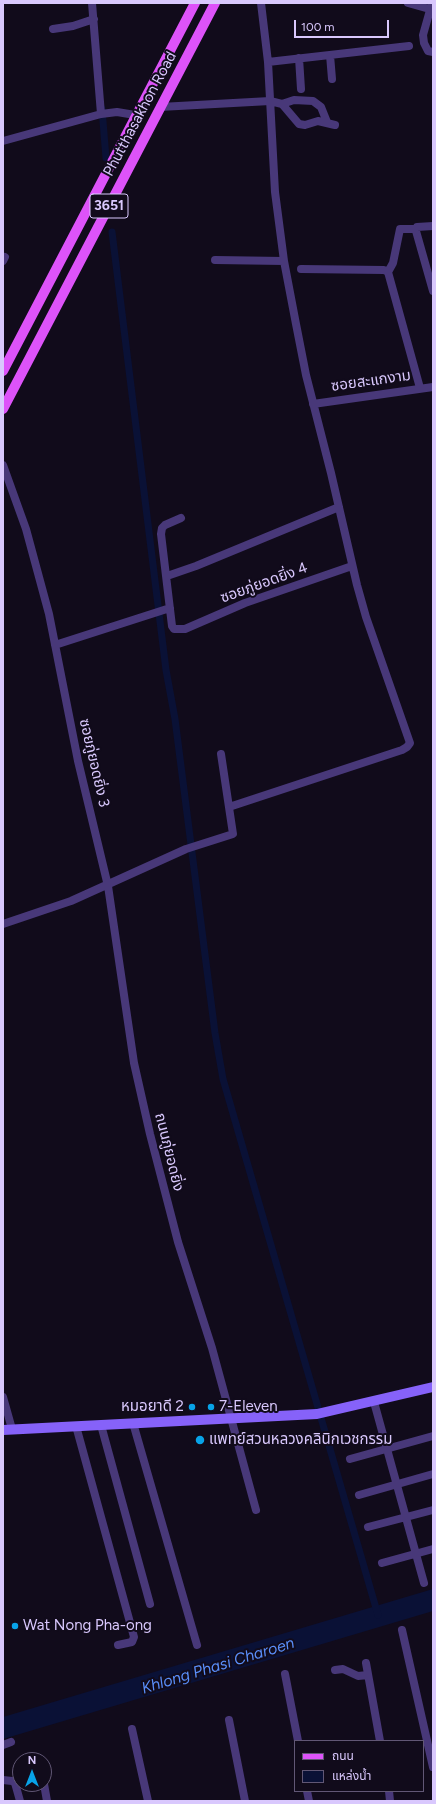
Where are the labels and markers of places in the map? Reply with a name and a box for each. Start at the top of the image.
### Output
place label: หมอยาดี 2 [121,1398,184,1416]
place label: 7-Eleven [219,1398,278,1416]
marker: หมอยาดี 2 [187,1402,197,1412]
marker: 7-Eleven [206,1402,216,1412]
place label: แพทย์สวนหลวงคลินิกเวชกรรม [209,1431,392,1449]
marker: แพทย์สวนหลวงคลินิกเวชกรรม [194,1434,206,1446]
place label: Wat Nong Pha-ong [23,1617,152,1635]
marker: Wat Nong Pha-ong [10,1621,20,1631]

